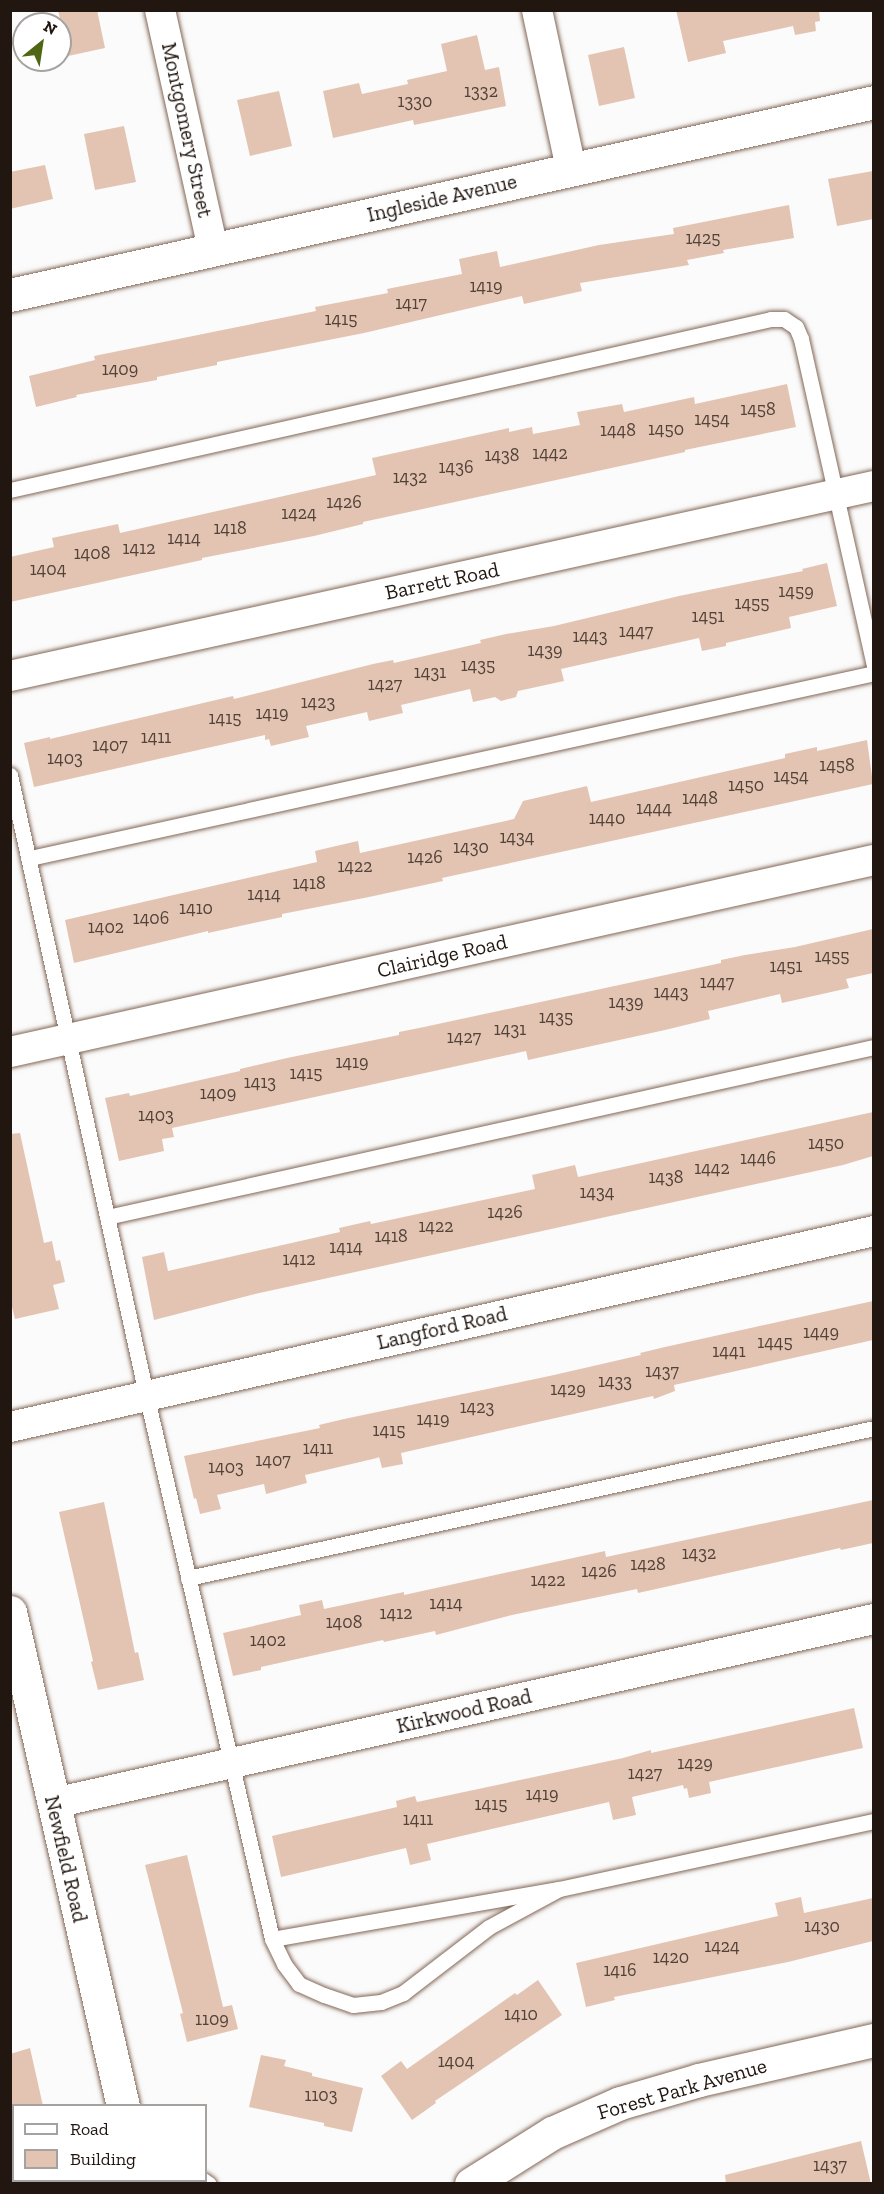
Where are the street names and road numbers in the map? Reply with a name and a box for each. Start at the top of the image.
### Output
street label: Montgomery Street [156,40,218,220]
street label: Ingleside Avenue [364,168,520,228]
street label: Barrett Road [383,557,501,605]
street label: Clairidge Road [375,929,509,983]
street label: Langford Road [375,1301,509,1355]
street label: Kirkwood Road [394,1683,534,1739]
street label: Newfield Road [39,1793,93,1925]
street label: Forest Park Avenue [594,2053,770,2125]

